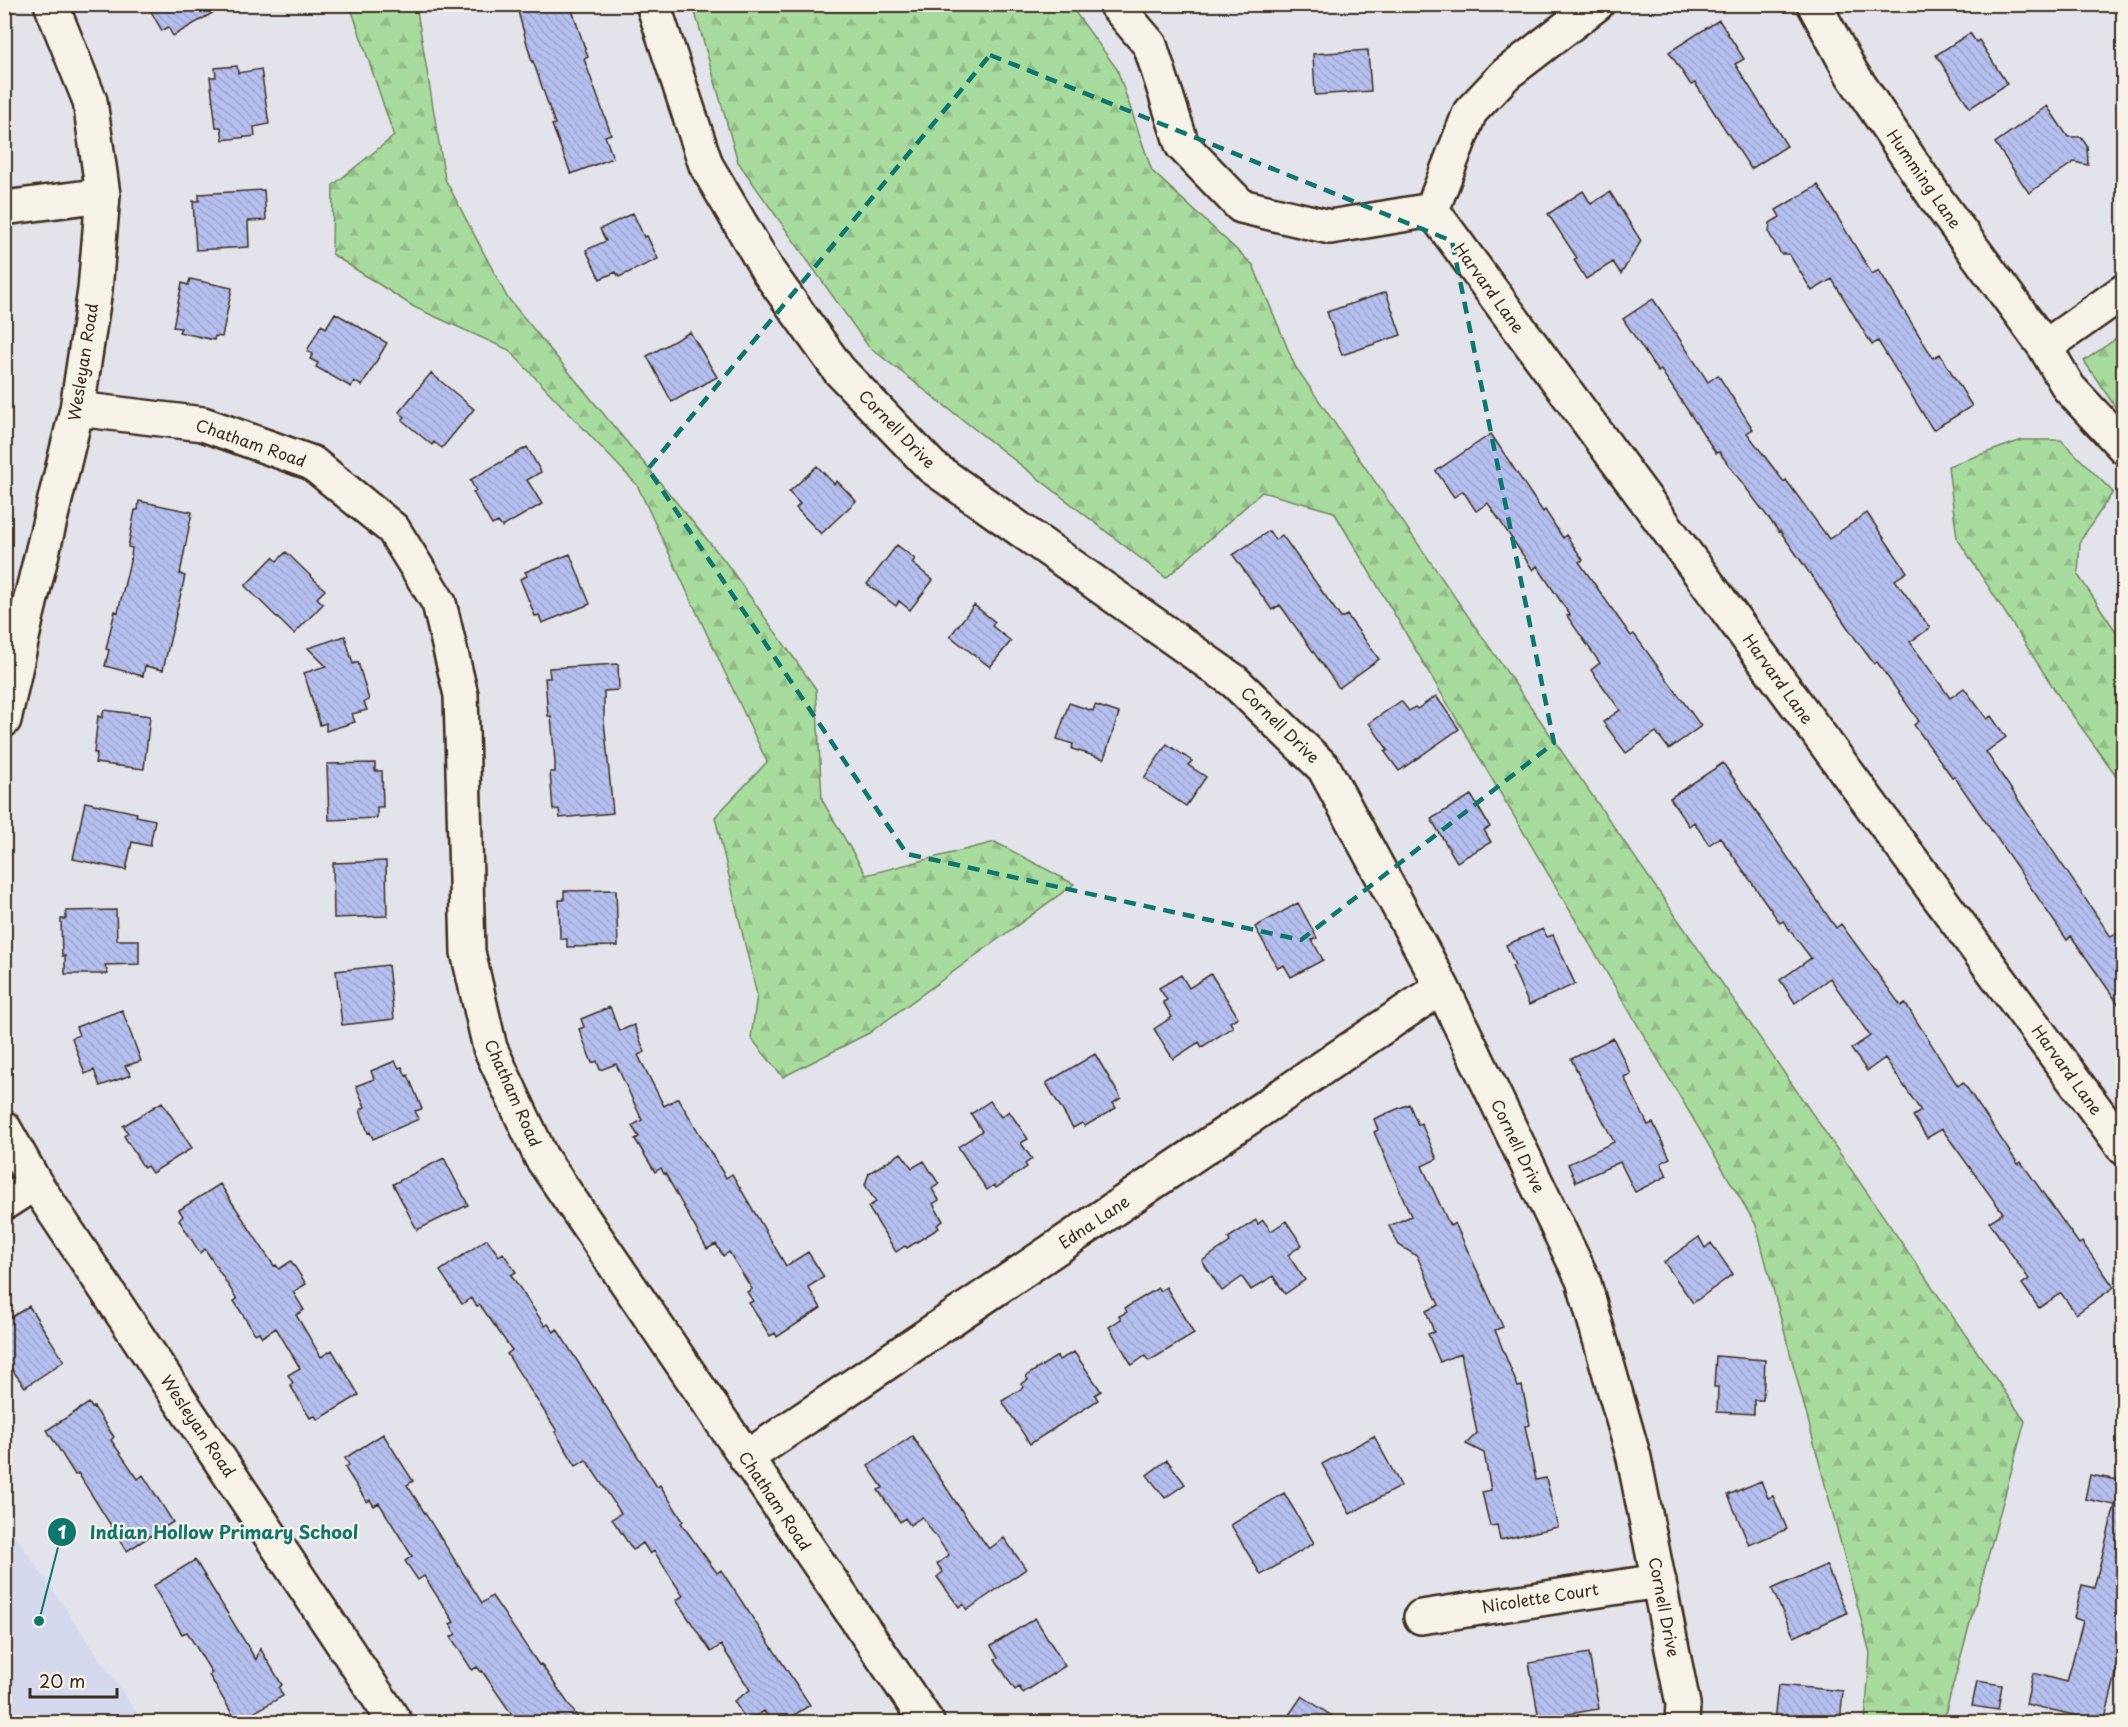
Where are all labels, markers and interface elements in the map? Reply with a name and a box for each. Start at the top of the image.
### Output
street label: Humming Lane [1882,124,1968,233]
street label: Harvard Lane [1449,237,1531,338]
street label: Wesleyan Road [61,301,103,422]
street label: Cornell Drive [854,384,942,473]
street label: Chatham Road [193,412,310,472]
street label: Harvard Lane [1738,628,1820,729]
street label: Cornell Drive [1236,680,1325,768]
street label: Harvard Lane [2027,1019,2109,1120]
street label: Chatham Road [480,1035,548,1150]
street label: Cornell Drive [1486,1095,1552,1196]
street label: Edna Lane [1053,1189,1134,1254]
street label: Wesleyan Road [156,1370,242,1481]
street label: Chatham Road [734,1446,818,1555]
callout: Indian Hollow Primary School [47,1514,372,1550]
text: 1 [58,1518,67,1545]
text: Indian Hollow Primary School [90,1518,358,1545]
street label: Cornell Drive [1644,1555,1686,1659]
street label: Nicolette Court [1480,1576,1600,1618]
scale bar [30,1661,117,1699]
text: 20 m [39,1667,85,1694]

